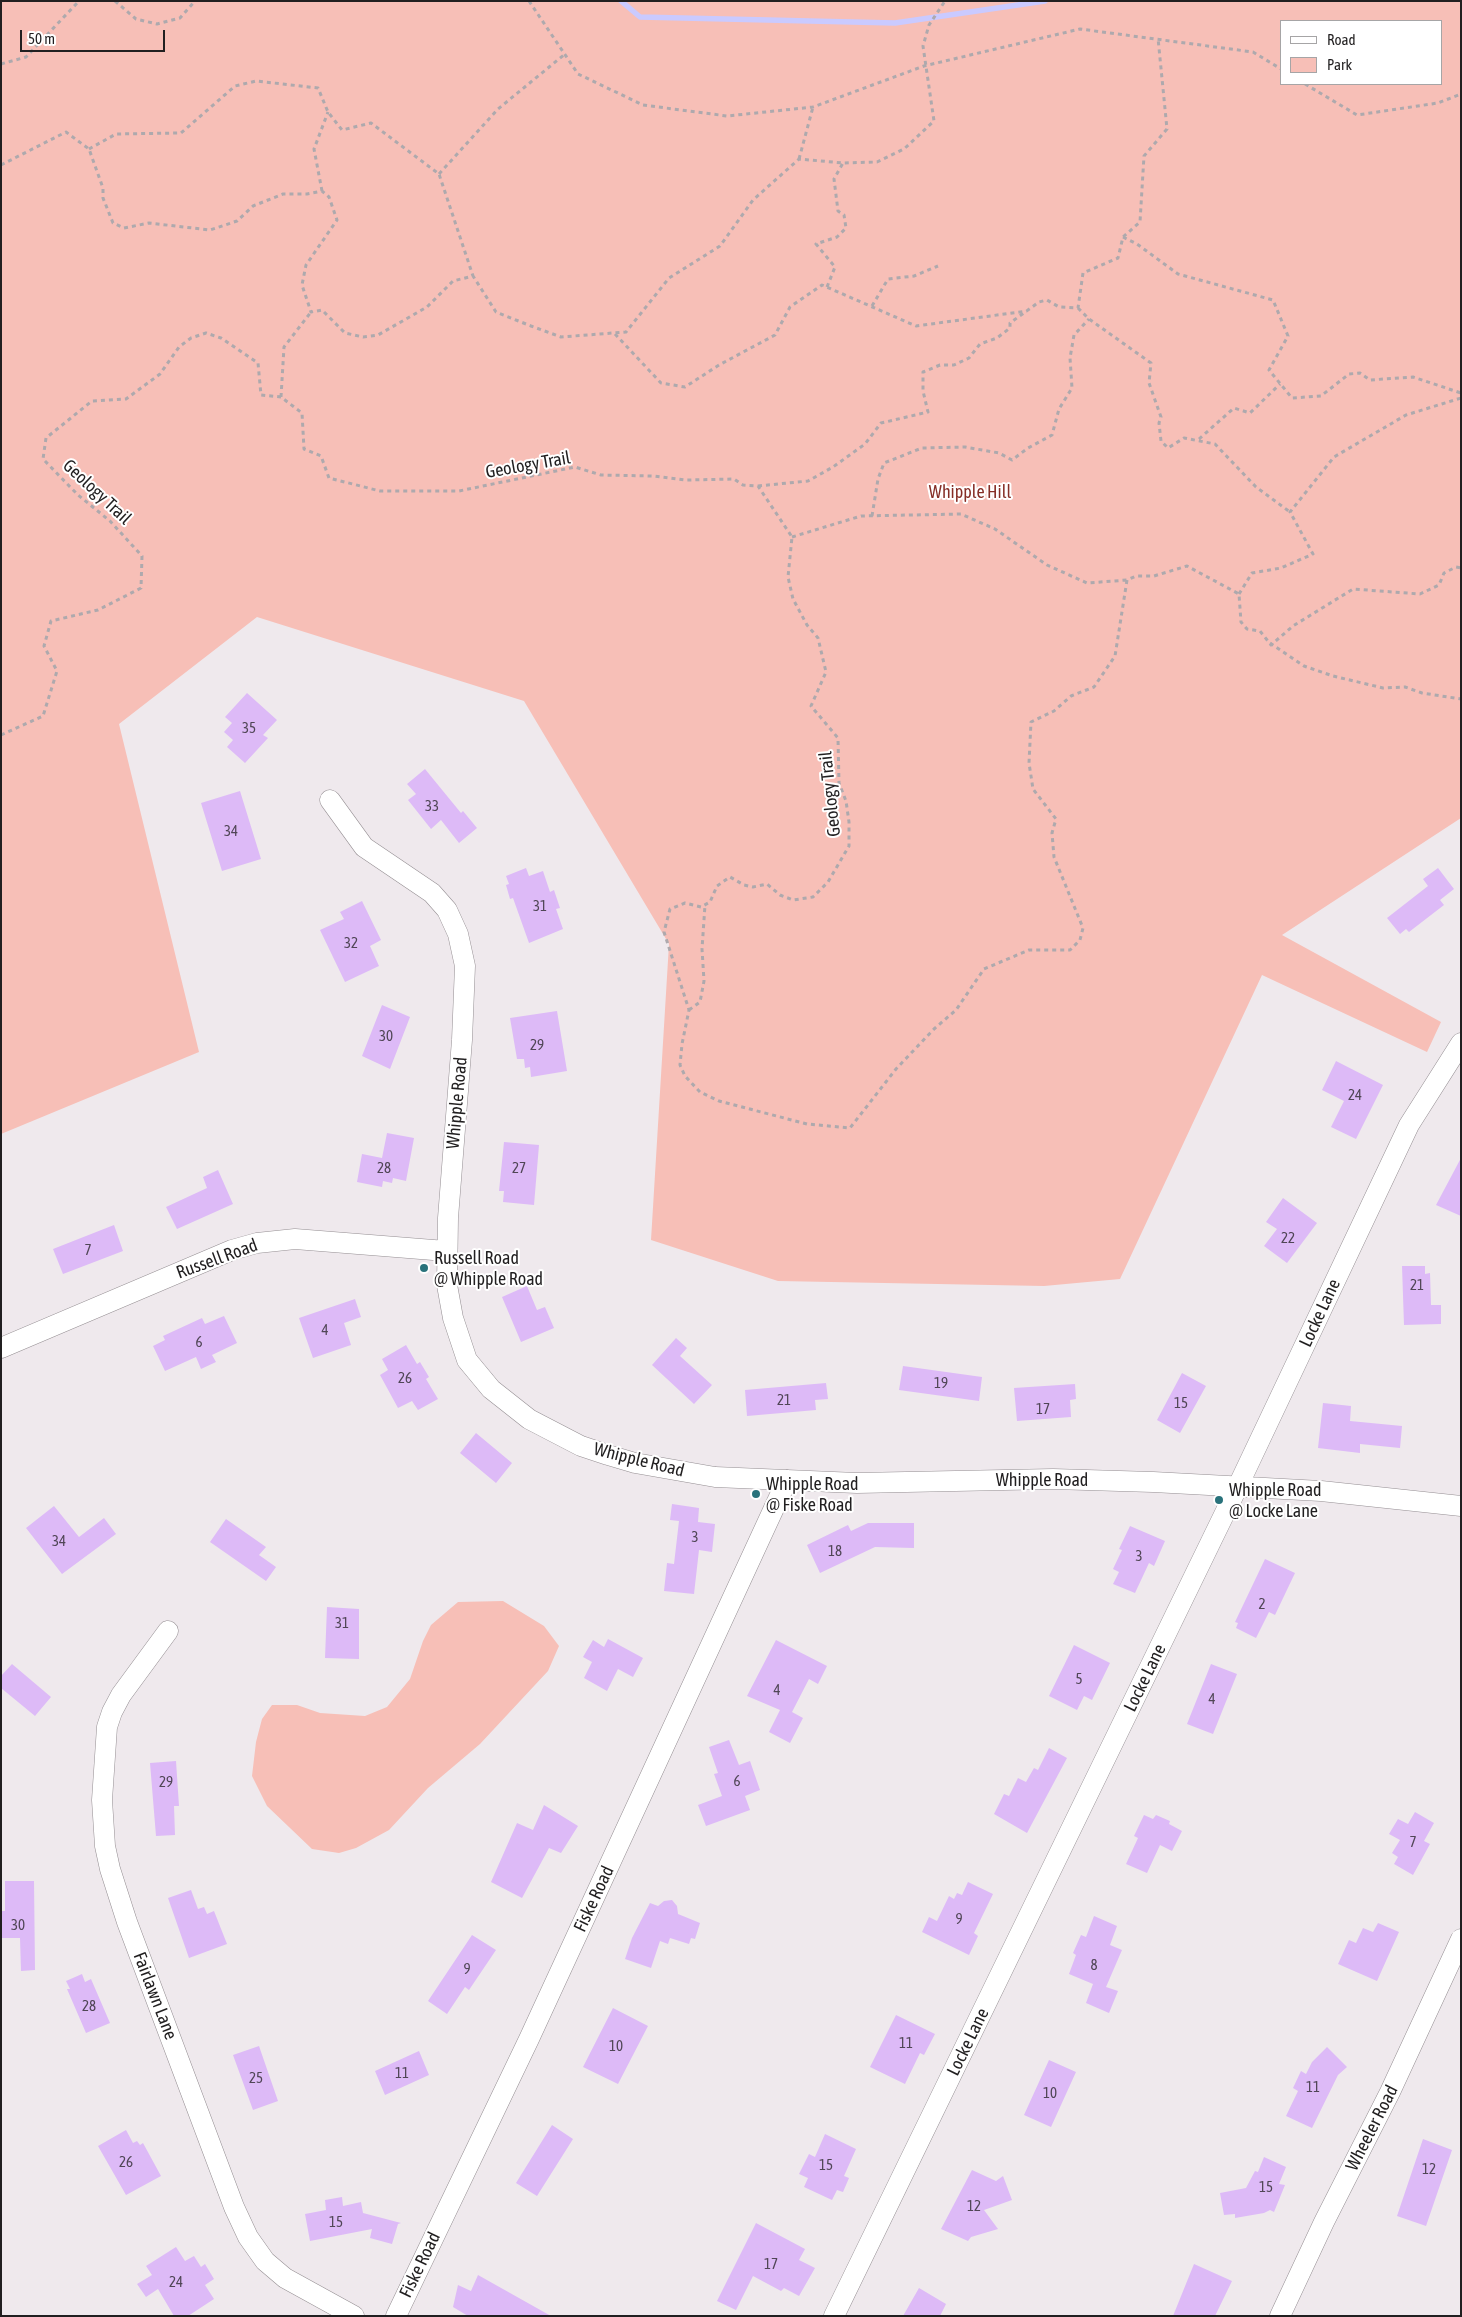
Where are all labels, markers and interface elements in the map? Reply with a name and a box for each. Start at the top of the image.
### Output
scale bar [22,20,168,52]
legend [1280,20,1442,85]
text: 50 m [28,30,55,47]
text: Road [1327,31,1356,48]
text: Park [1327,56,1352,73]
street label: Geology Trail [484,447,572,483]
street label: Geology Trail [58,455,136,529]
park label: Whipple Hill [929,481,1011,503]
house number: 35 [242,719,256,737]
street label: Geology Trail [815,750,845,838]
house number: 33 [425,797,439,815]
house number: 34 [224,822,238,840]
house number: 31 [533,897,547,915]
house number: 32 [344,934,358,952]
house number: 30 [379,1027,393,1045]
house number: 29 [530,1036,544,1054]
street label: Whipple Road [442,1056,472,1150]
house number: 24 [1348,1086,1362,1104]
house number: 28 [377,1159,391,1177]
house number: 27 [512,1159,526,1177]
house number: 22 [1281,1229,1295,1247]
street label: Russell Road [173,1234,261,1284]
house number: 7 [84,1241,92,1259]
place label: Russell Road @ Whipple Road [434,1247,543,1290]
marker: Russell Road @ Whipple Road [418,1262,430,1274]
street label: Locke Lane [1295,1276,1345,1350]
house number: 21 [1410,1276,1424,1294]
house number: 4 [321,1321,329,1339]
house number: 6 [195,1333,203,1351]
house number: 26 [398,1369,412,1387]
house number: 19 [934,1374,948,1392]
house number: 21 [777,1391,791,1409]
house number: 15 [1174,1394,1188,1412]
house number: 17 [1036,1400,1050,1418]
street label: Whipple Road [591,1438,687,1482]
street label: Whipple Road [996,1469,1088,1491]
place label: Whipple Road @ Fiske Road [766,1473,859,1516]
place label: Whipple Road @ Locke Lane [1229,1479,1322,1522]
marker: Whipple Road @ Fiske Road [750,1488,762,1500]
marker: Whipple Road @ Locke Lane [1213,1494,1225,1506]
house number: 3 [691,1528,699,1546]
house number: 34 [52,1532,66,1550]
house number: 18 [828,1542,842,1560]
house number: 3 [1135,1547,1143,1565]
house number: 2 [1258,1595,1266,1613]
house number: 31 [335,1614,349,1632]
street label: Locke Lane [1119,1641,1171,1715]
house number: 5 [1075,1670,1083,1688]
house number: 4 [773,1681,781,1699]
house number: 4 [1208,1690,1216,1708]
house number: 6 [733,1772,741,1790]
house number: 29 [159,1773,173,1791]
house number: 7 [1409,1833,1417,1851]
street label: Fiske Road [569,1863,619,1935]
house number: 9 [955,1910,963,1928]
house number: 30 [11,1916,25,1934]
street label: Fairlawn Lane [128,1949,182,2043]
house number: 8 [1090,1956,1098,1974]
house number: 9 [463,1960,471,1978]
house number: 28 [82,1997,96,2015]
street label: Locke Lane [942,2005,994,2079]
house number: 11 [899,2034,913,2052]
house number: 10 [609,2037,623,2055]
house number: 11 [395,2064,409,2082]
house number: 25 [249,2069,263,2087]
house number: 11 [1306,2078,1320,2096]
street label: Wheeler Road [1341,2082,1403,2174]
house number: 10 [1043,2084,1057,2102]
house number: 26 [119,2153,133,2171]
house number: 15 [819,2156,833,2174]
house number: 12 [1422,2160,1436,2178]
house number: 15 [1259,2178,1273,2196]
house number: 12 [967,2197,981,2215]
house number: 15 [329,2213,343,2231]
street label: Fiske Road [395,2229,445,2301]
house number: 17 [764,2255,778,2273]
house number: 24 [169,2273,183,2291]

